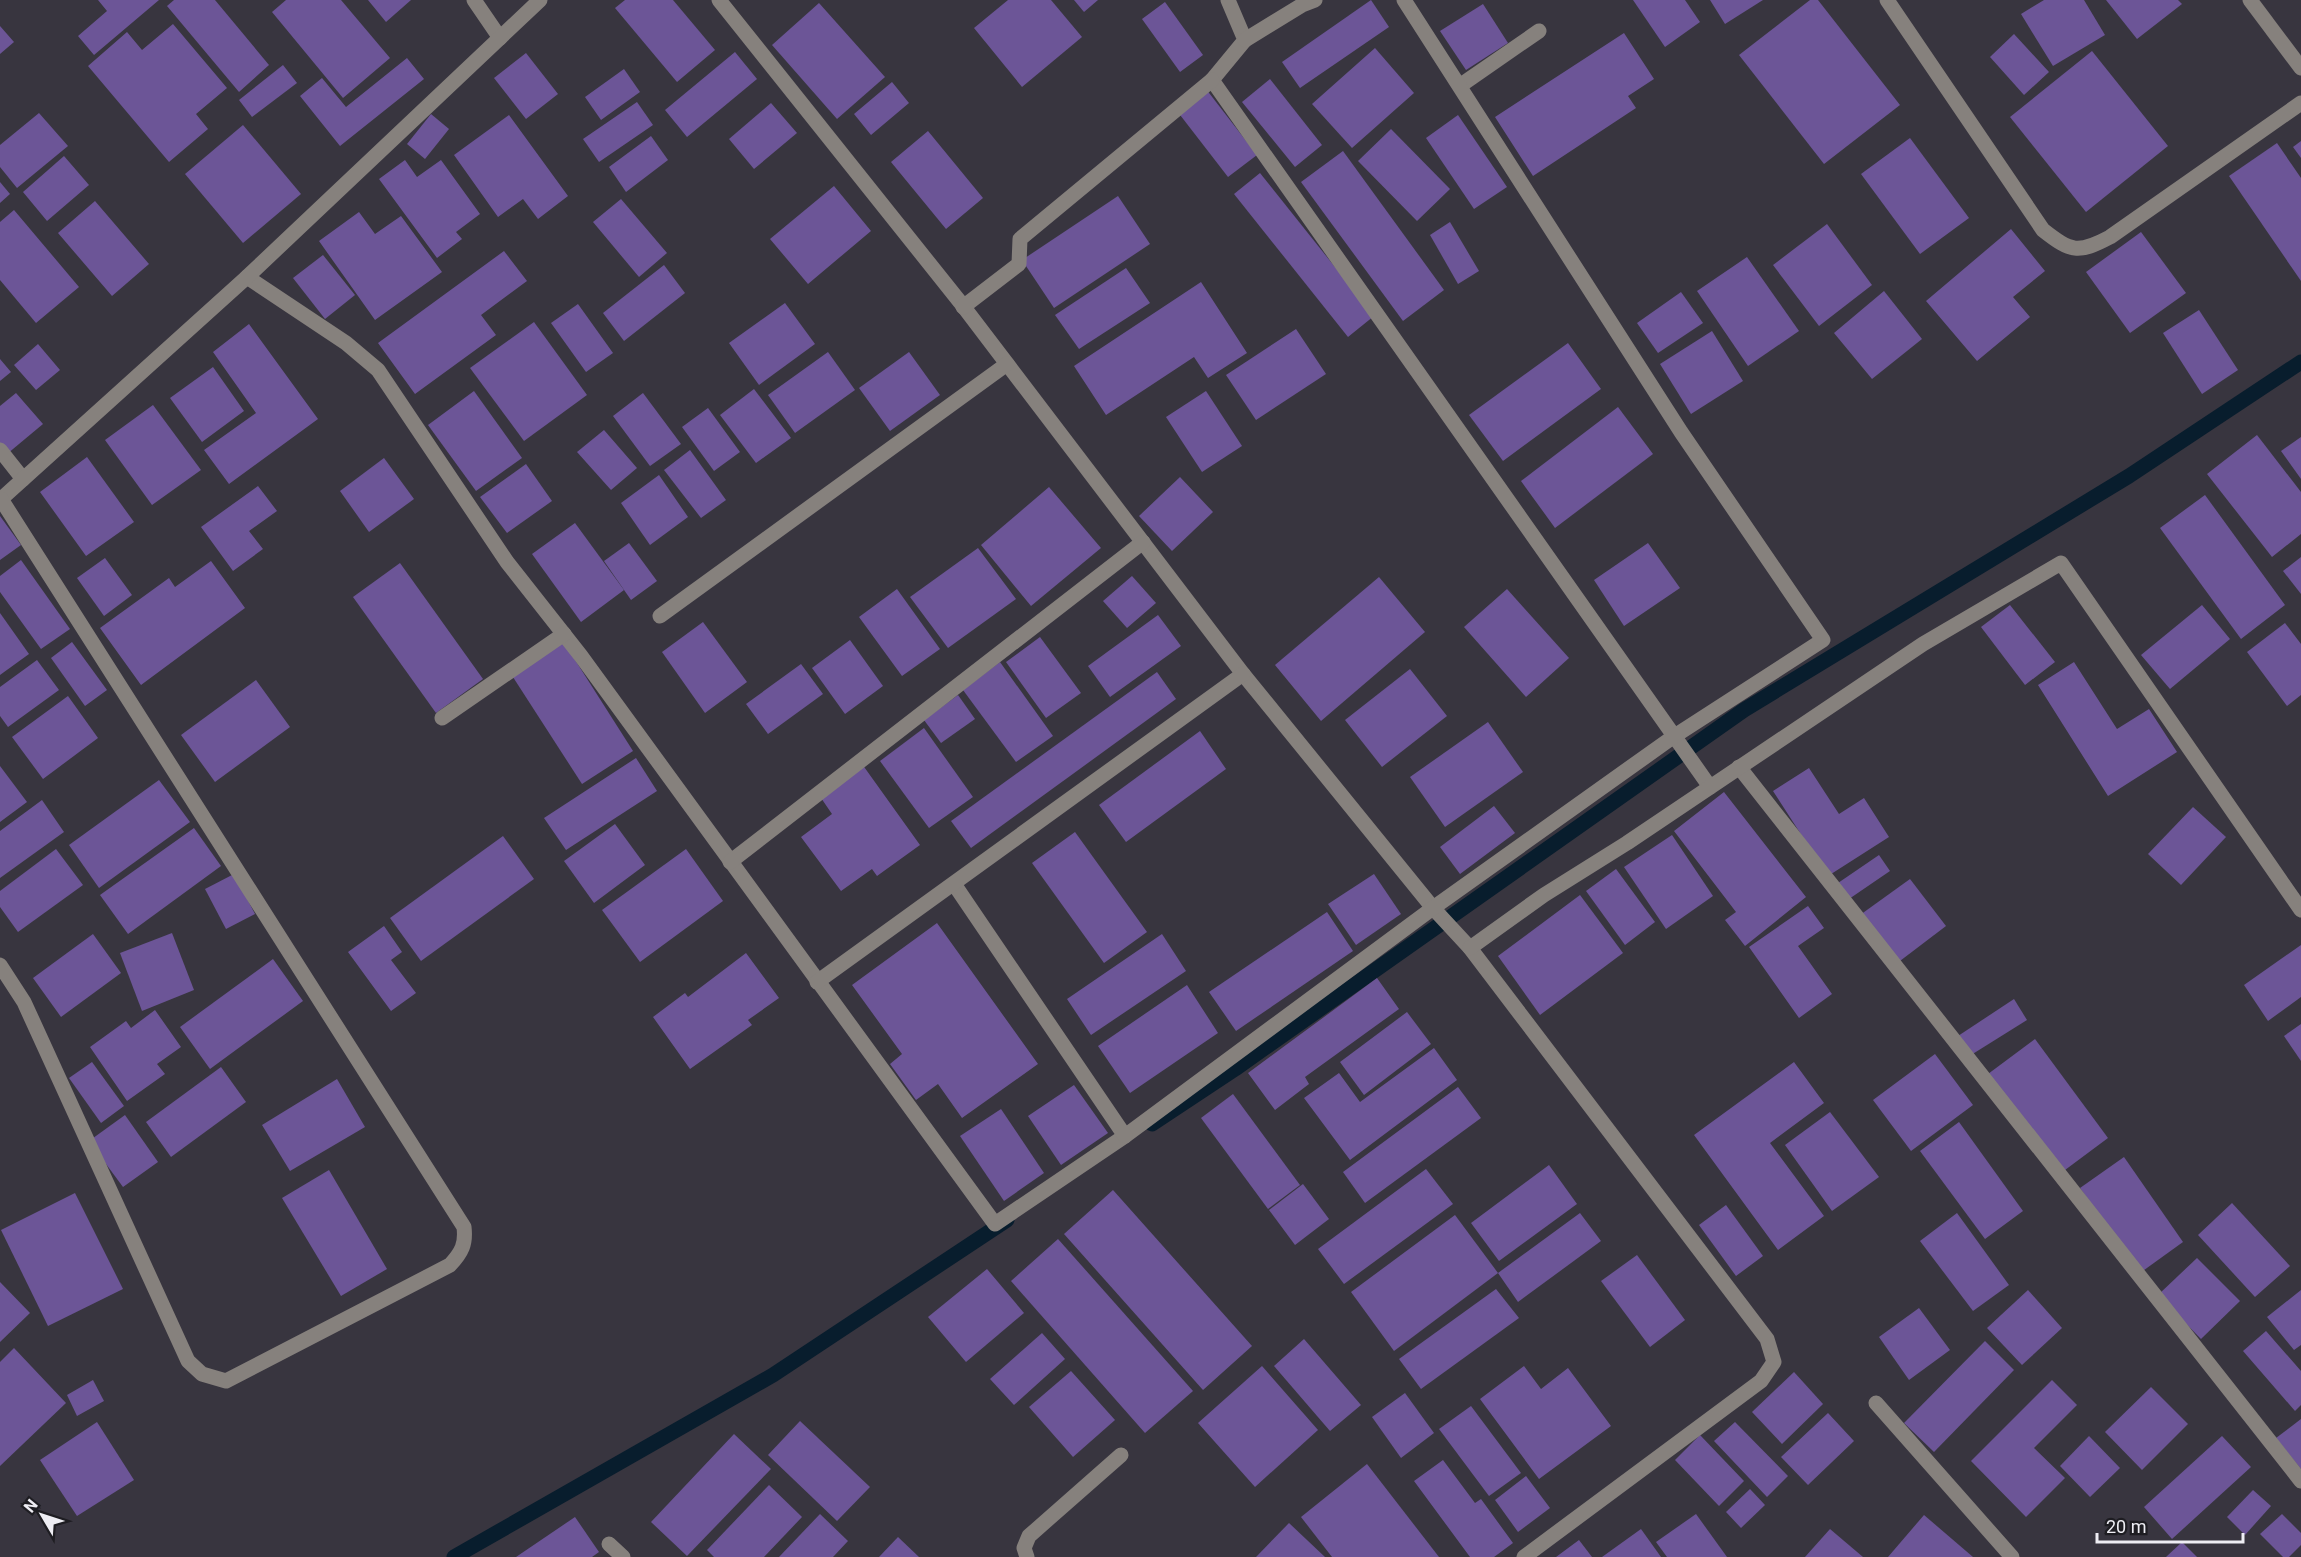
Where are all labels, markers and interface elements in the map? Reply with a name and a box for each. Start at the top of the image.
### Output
north arrow [12,1485,72,1545]
text: N [20,1496,42,1516]
scale bar [2097,1506,2242,1544]
text: 20 m [2106,1516,2146,1537]

